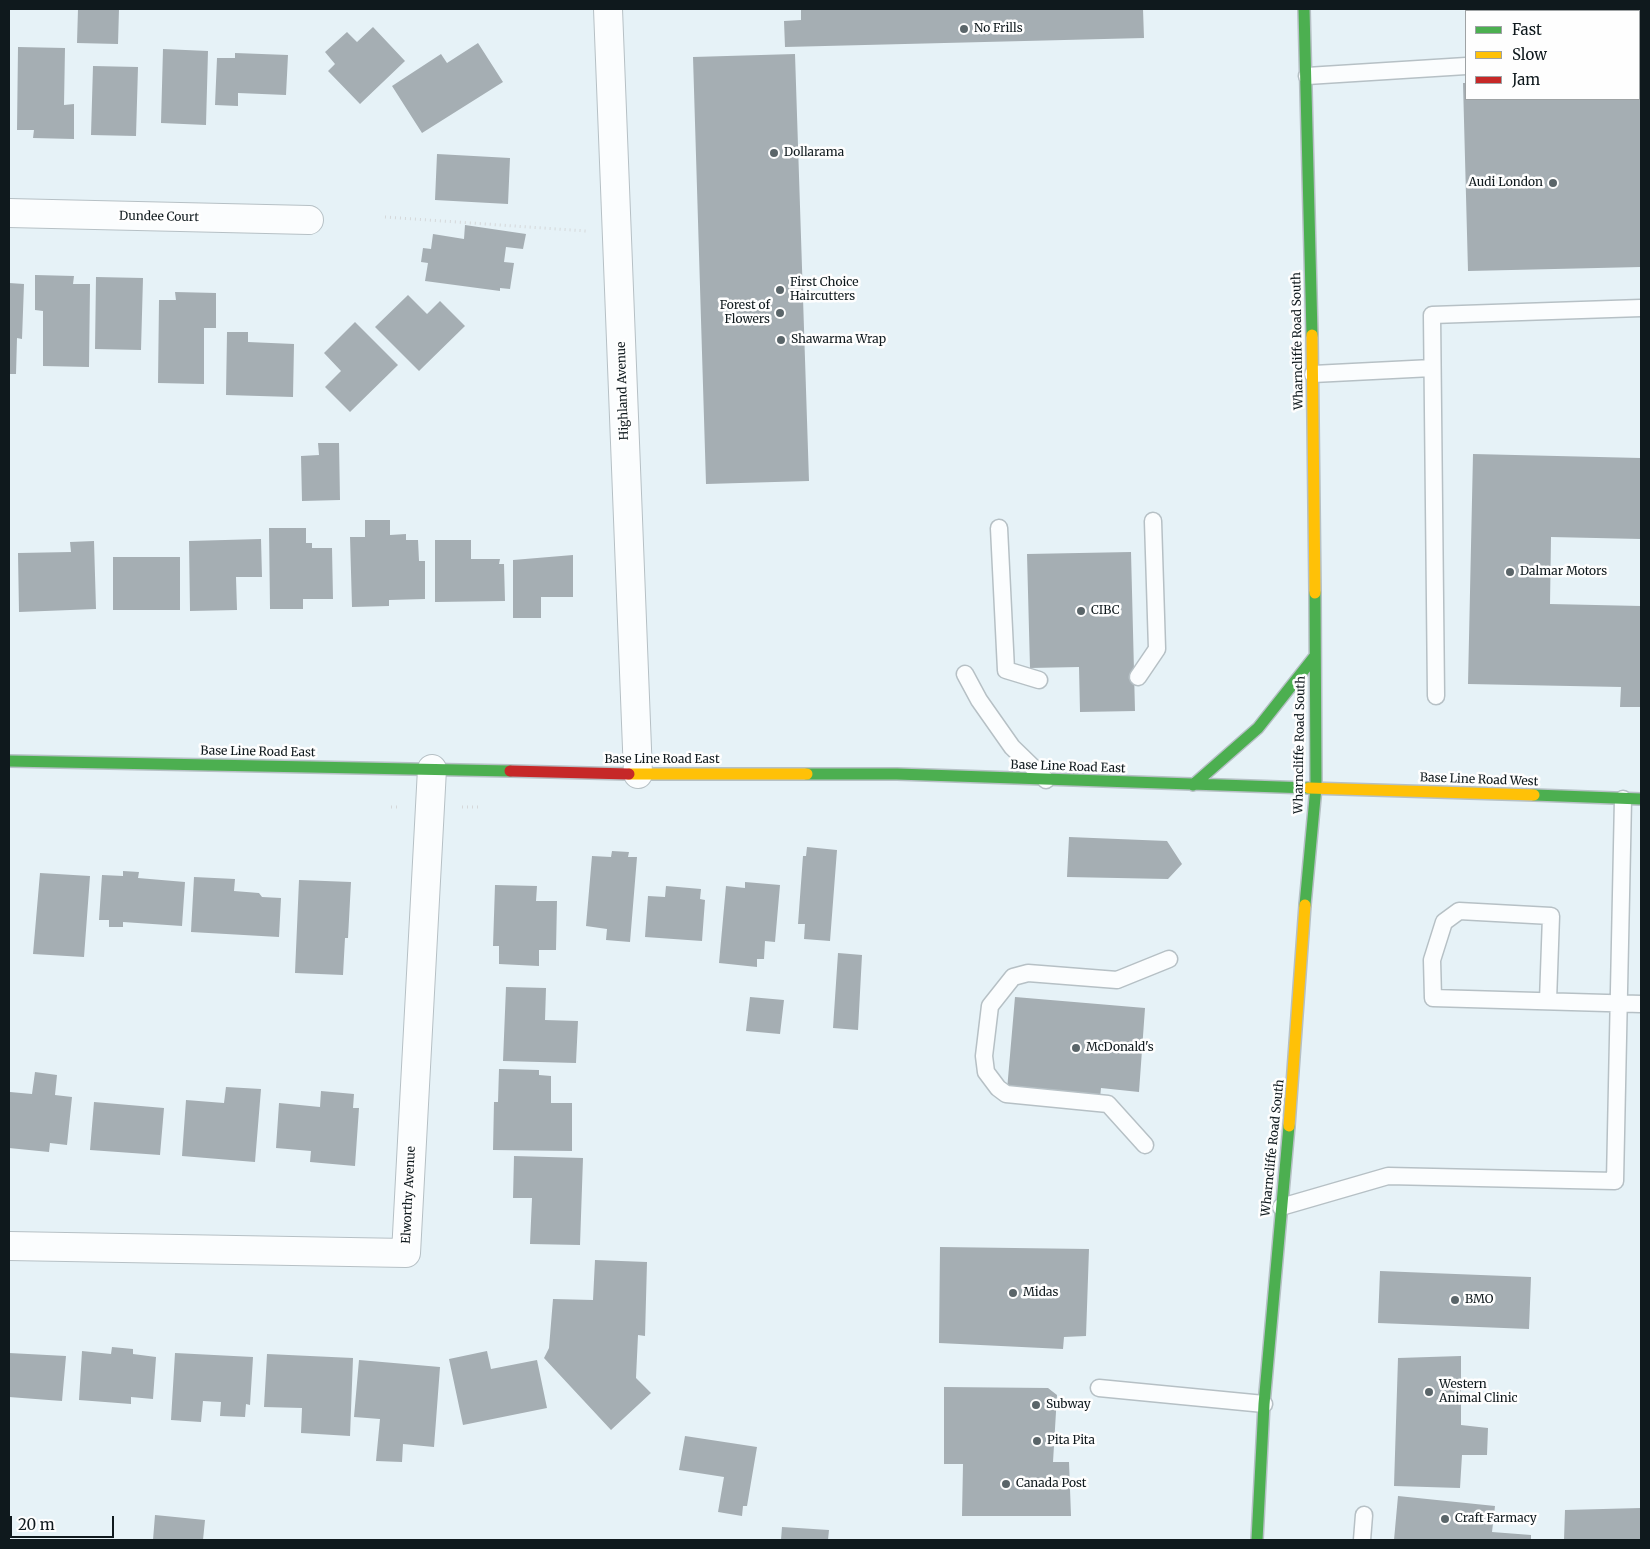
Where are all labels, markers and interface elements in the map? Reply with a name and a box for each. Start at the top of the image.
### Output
legend [1465,10,1640,100]
text: Fast [1512,20,1542,39]
place label: No Frills [974,22,1023,36]
marker: No Frills [958,23,970,35]
text: Slow [1512,45,1547,64]
text: Jam [1512,70,1540,89]
place label: Dollarama [784,146,844,160]
marker: Dollarama [768,147,780,159]
place label: Audi London [1469,176,1543,190]
marker: Audi London [1547,177,1559,189]
street label: Dundee Court [119,209,199,225]
street label: Wharncliffe Road South [1290,272,1306,410]
place label: First Choice Haircutters [790,276,858,304]
marker: First Choice Haircutters [774,284,786,296]
place label: Forest of Flowers [720,299,770,327]
marker: Forest of Flowers [774,307,786,319]
place label: Shawarma Wrap [791,333,886,347]
marker: Shawarma Wrap [775,334,787,346]
street label: Highland Avenue [614,341,632,441]
place label: Dalmar Motors [1520,565,1607,579]
marker: Dalmar Motors [1504,566,1516,578]
place label: CIBC [1091,604,1120,618]
marker: CIBC [1075,605,1087,617]
street label: Wharncliffe Road South [1292,676,1308,814]
street label: Base Line Road East [200,744,316,760]
street label: Base Line Road East [604,753,720,767]
street label: Base Line Road East [1010,758,1126,776]
street label: Base Line Road West [1420,771,1538,789]
place label: McDonald's [1086,1041,1154,1055]
marker: McDonald's [1070,1042,1082,1054]
street label: Wharncliffe Road South [1259,1079,1287,1217]
street label: Elworthy Avenue [399,1146,419,1244]
place label: Midas [1023,1286,1058,1300]
marker: Midas [1007,1287,1019,1299]
place label: BMO [1465,1293,1493,1307]
marker: BMO [1449,1294,1461,1306]
place label: Western Animal Clinic [1439,1378,1518,1406]
marker: Western Animal Clinic [1423,1386,1435,1398]
place label: Subway [1046,1398,1091,1412]
marker: Subway [1030,1399,1042,1411]
place label: Pita Pita [1047,1434,1095,1448]
marker: Pita Pita [1031,1435,1043,1447]
place label: Canada Post [1016,1477,1086,1491]
marker: Canada Post [1000,1478,1012,1490]
scale bar [12,1506,116,1538]
place label: Craft Farmacy [1455,1512,1537,1526]
marker: Craft Farmacy [1439,1513,1451,1525]
text: 20 m [18,1515,55,1534]

